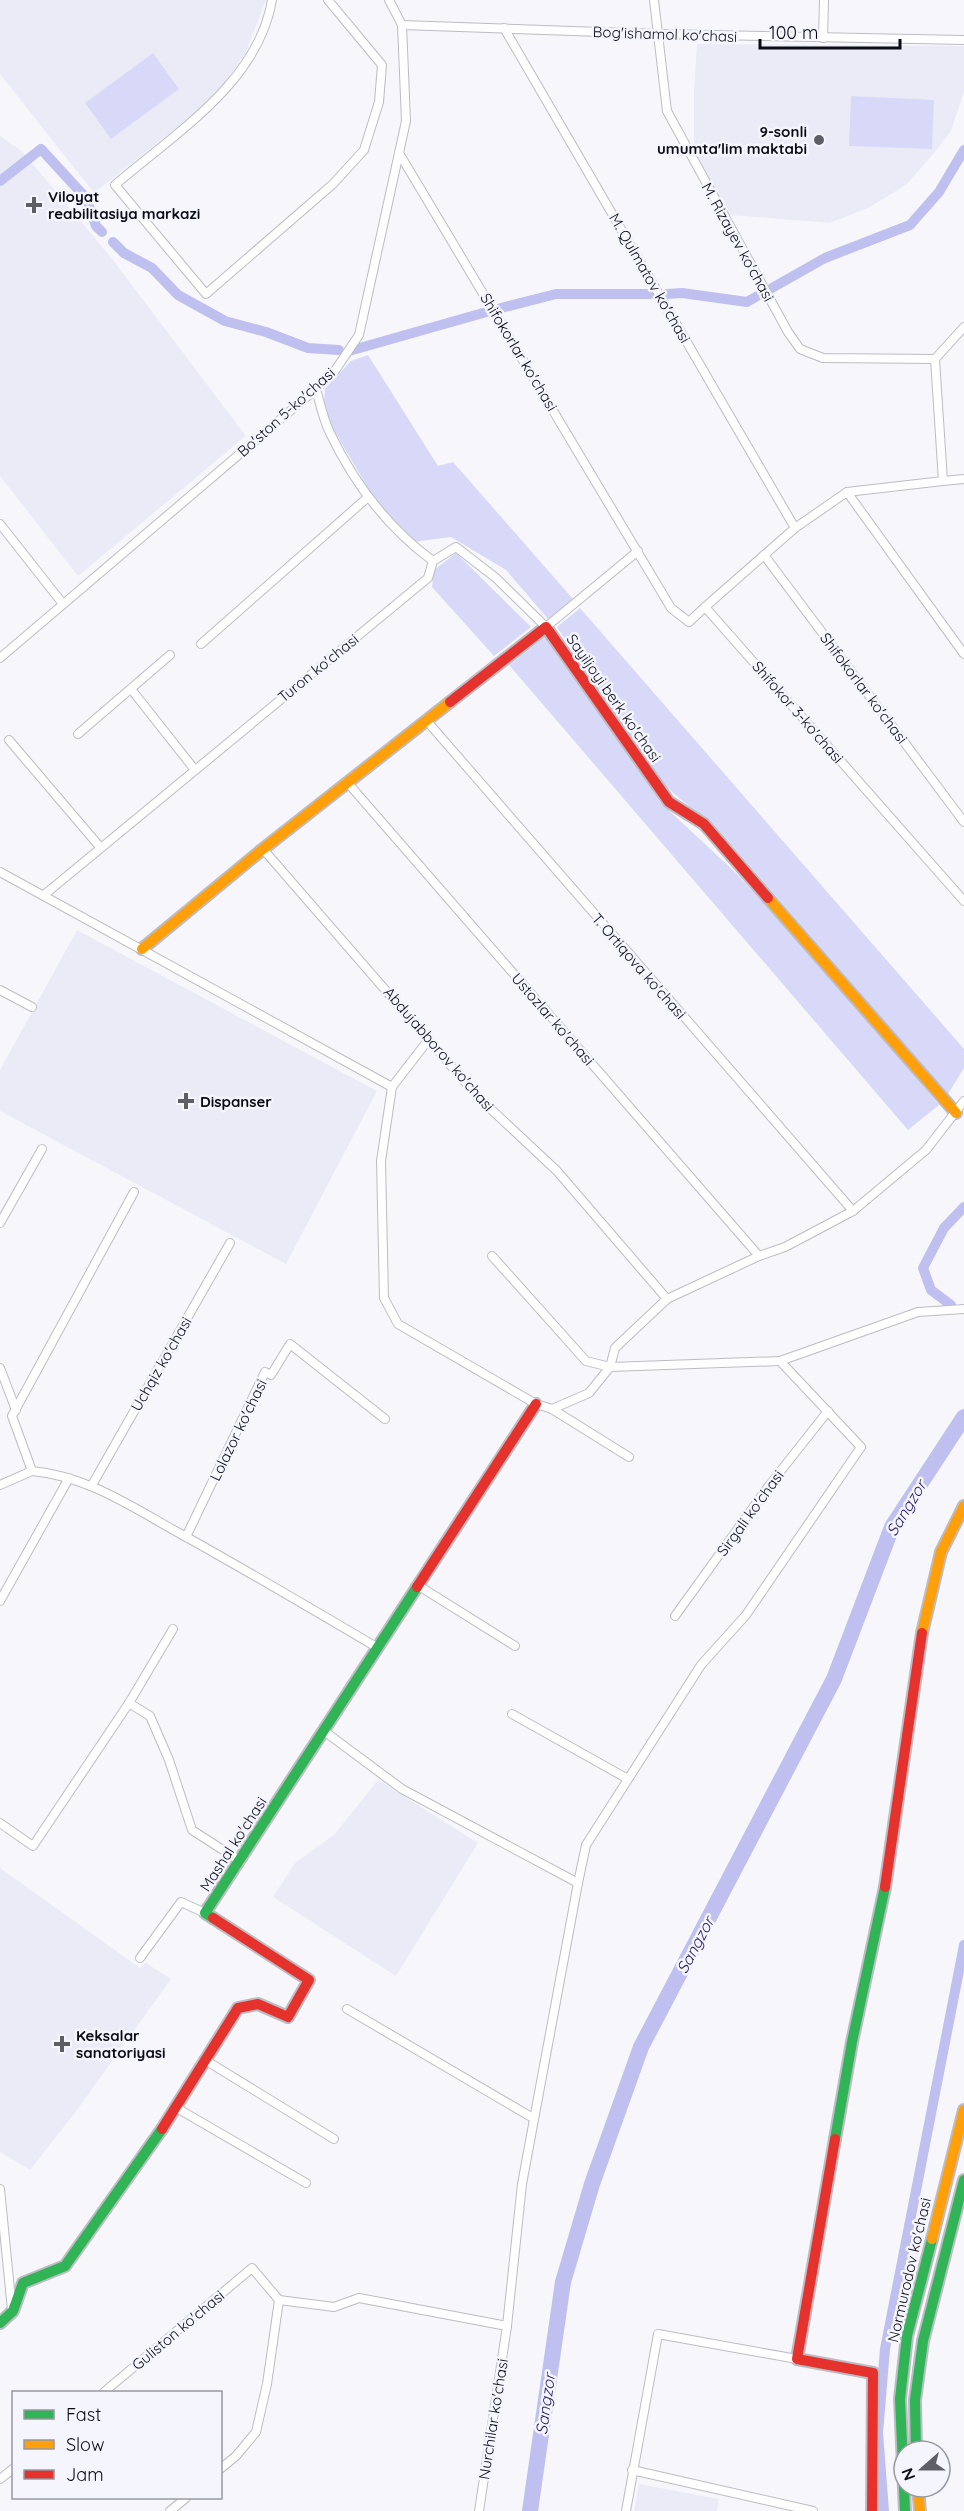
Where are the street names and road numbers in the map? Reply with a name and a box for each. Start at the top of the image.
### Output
street label: Bog'ishamol ko'chasi [592,22,738,46]
street label: M. Rizayev ko'chasi [697,179,779,305]
street label: M. Qulmatov ko'chasi [605,210,695,346]
street label: Shifokorlar ko'chasi [476,290,562,414]
street label: Bo'ston 5-ko'chasi [233,363,339,461]
street label: Shifokorlar ko'chasi [816,629,912,747]
street label: Turon ko'chasi [274,630,362,706]
street label: Sayiljoyi berk ko'chasi [563,630,665,766]
street label: Shifokor 3-ko'chasi [748,657,848,767]
street label: T. Ortiqova ko'chasi [588,909,690,1023]
street label: Ustozlar ko'chasi [508,969,598,1069]
street label: Abdujabborov ko'chasi [380,983,498,1115]
street label: Uchqiz ko'chasi [126,1313,196,1415]
street label: Lolazor ko'chasi [205,1376,271,1484]
street label: Sirgali ko'chasi [712,1466,788,1560]
street label: Mashal ko'chasi [195,1793,271,1895]
street label: Normurodov ko'chasi [883,2196,935,2344]
street label: Guliston ko'chasi [128,2286,228,2374]
street label: Nurchilar ko'chasi [474,2357,512,2481]

